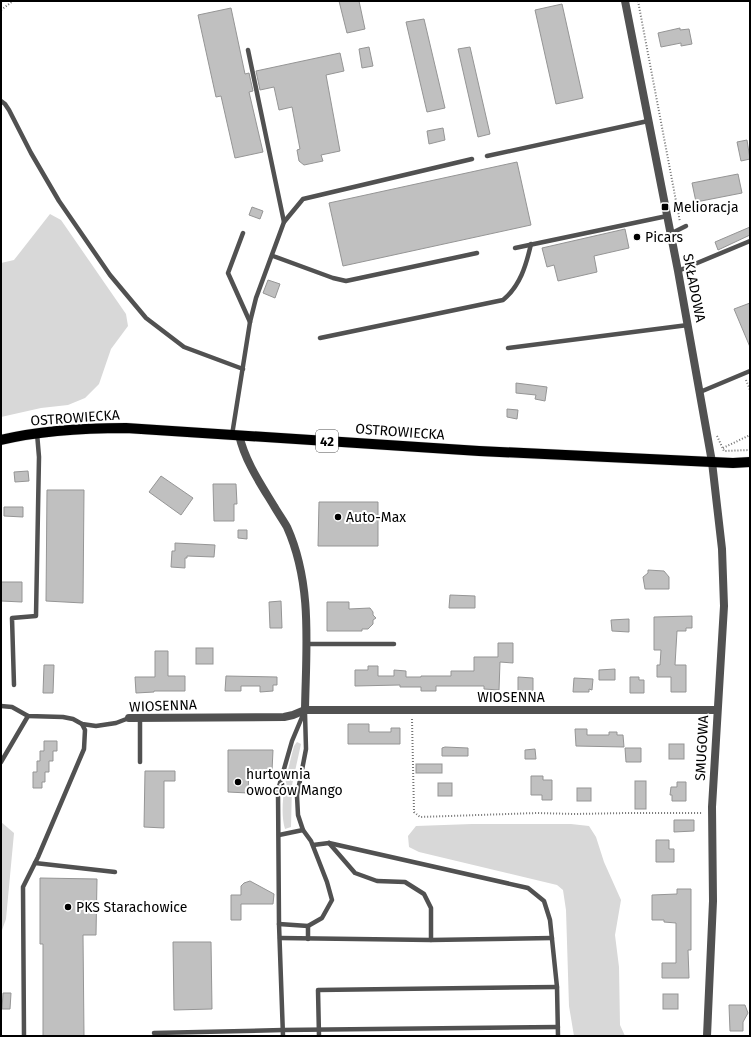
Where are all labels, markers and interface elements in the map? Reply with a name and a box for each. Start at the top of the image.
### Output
place label: Melioracja [673,199,739,216]
marker: Melioracja [660,202,670,212]
place label: Picars [645,229,683,246]
marker: Picars [632,232,642,242]
street label: SKŁADOWA [679,252,709,324]
street label: OSTROWIECKA [30,406,120,430]
street label: OSTROWIECKA [355,420,445,444]
road number: 42 [316,430,338,452]
place label: Auto-Max [346,509,406,526]
marker: Auto-Max [333,512,343,522]
street label: WIOSENNA [477,689,545,706]
street label: WIOSENNA [129,696,197,716]
street label: SMUGOWA [692,715,712,781]
place label: hurtownia owoców Mango [246,766,343,799]
marker: hurtownia owoców Mango [233,777,243,787]
place label: PKS Starachowice [76,899,187,916]
marker: PKS Starachowice [63,902,73,912]

